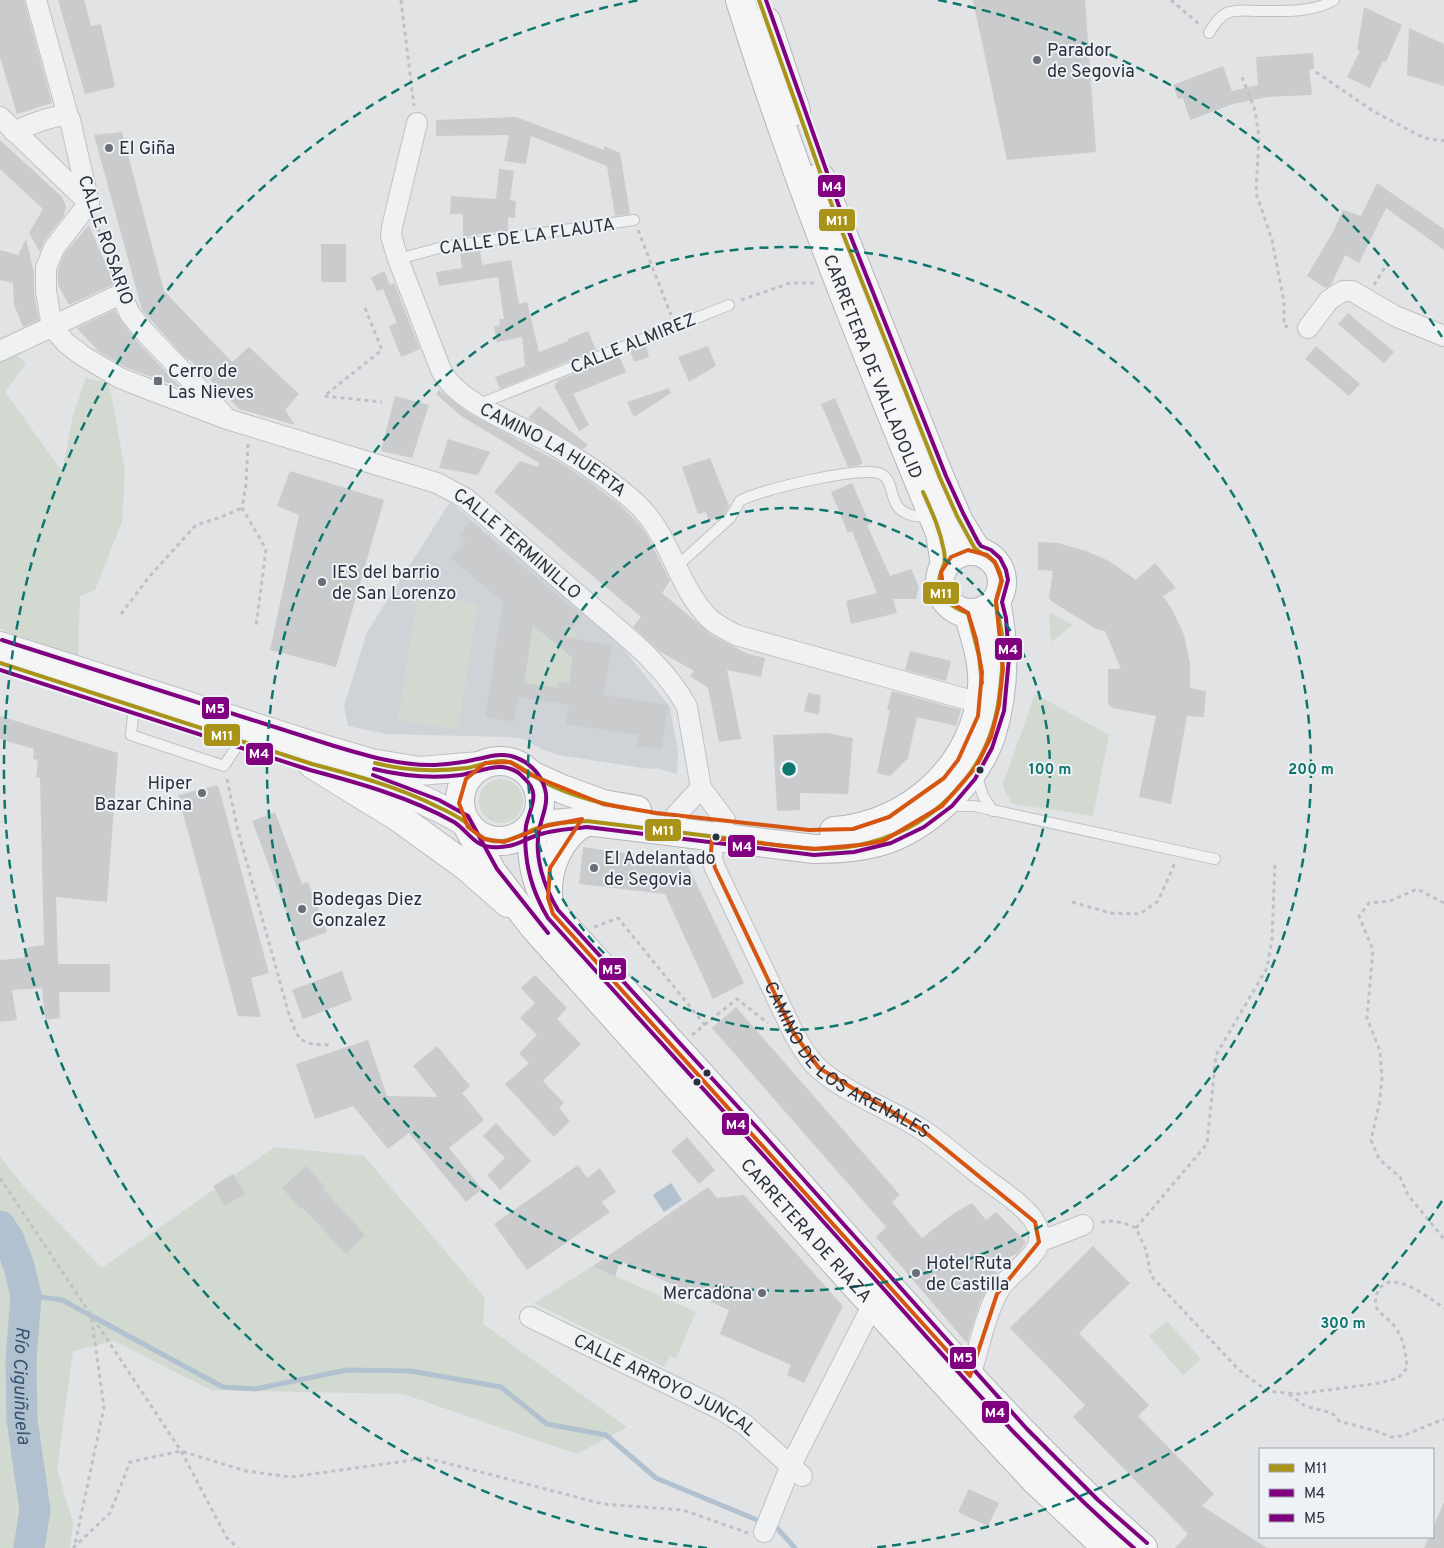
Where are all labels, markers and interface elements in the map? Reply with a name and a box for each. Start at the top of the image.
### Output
place label: Parador de Segovia [1047,40,1135,84]
marker: Parador de Segovia [1031,54,1043,66]
place label: El Giña [119,138,175,161]
marker: El Giña [103,142,115,154]
street label: CALLE ROSARIO [72,173,138,308]
line badge: M4 [817,174,846,198]
text: M4 [822,179,842,196]
line badge: M11 [818,208,856,232]
text: M11 [826,213,848,230]
street label: CALLE DE LA FLAUTA [438,214,616,261]
street label: CARRETERA DE VALLADOLID [817,251,927,483]
street label: CALLE ALMIREZ [567,309,700,380]
place label: Cerro de Las Nieves [168,361,254,405]
marker: Cerro de Las Nieves [152,375,164,387]
street label: CAMINO LA HUERTA [475,398,630,503]
street label: CALLE TERMINILLO [449,484,585,605]
place label: IES del barrio de San Lorenzo [332,562,456,606]
marker: IES del barrio de San Lorenzo [316,576,328,588]
line badge: M11 [922,581,960,605]
text: M11 [930,586,952,603]
line badge: M4 [994,637,1023,661]
text: M4 [998,642,1018,659]
line badge: M5 [201,696,230,720]
text: M5 [205,701,225,718]
line badge: M11 [203,723,241,747]
text: M11 [211,728,233,745]
line badge: M4 [245,742,274,766]
text: M4 [249,746,269,763]
centre of rings [780,760,798,778]
text: 100 m [1029,761,1071,780]
text: 200 m [1288,761,1334,780]
unlabelled marker [975,765,985,775]
place label: Hiper Bazar China [94,773,192,817]
marker: Hiper Bazar China [196,787,208,799]
line badge: M11 [644,818,682,842]
text: M11 [652,823,674,840]
unlabelled marker [711,832,721,842]
line badge: M4 [727,834,756,858]
text: M4 [732,839,752,856]
place label: El Adelantado de Segovia [604,848,716,892]
marker: El Adelantado de Segovia [588,862,600,874]
place label: Bodegas Diez Gonzalez [312,889,422,933]
marker: Bodegas Diez Gonzalez [296,903,308,915]
line badge: M5 [598,957,627,981]
text: M5 [602,962,622,979]
street label: CAMINO DE LOS ARENALES [758,978,934,1145]
unlabelled marker [702,1068,712,1078]
unlabelled marker [692,1077,702,1087]
line badge: M4 [721,1112,750,1136]
text: M4 [726,1117,746,1134]
street label: CARRETERA DE RIAZA [734,1154,876,1309]
place label: Hotel Ruta de Castilla [926,1253,1012,1297]
marker: Hotel Ruta de Castilla [910,1267,922,1279]
place label: Mercadona [663,1283,752,1306]
marker: Mercadona [756,1287,768,1299]
text: 300 m [1320,1315,1366,1334]
water label: Río Ciguiñuela [7,1325,35,1447]
street label: CALLE ARROYO JUNCAL [569,1330,760,1442]
line badge: M5 [949,1346,977,1370]
text: M5 [953,1350,973,1367]
line badge: M4 [981,1400,1010,1424]
text: M4 [985,1405,1005,1422]
legend [1259,1448,1434,1538]
text: M11 [1304,1460,1327,1479]
text: M4 [1304,1485,1325,1504]
text: M5 [1304,1510,1325,1529]

